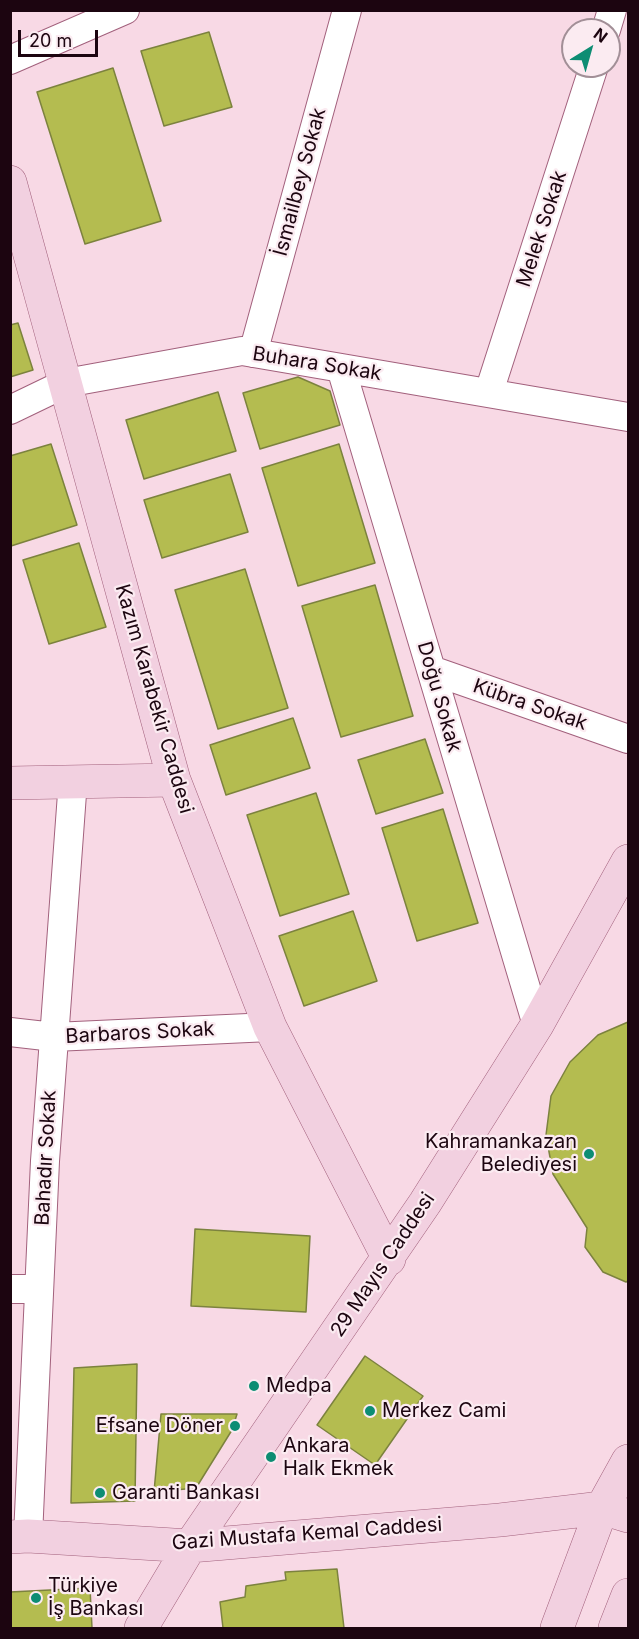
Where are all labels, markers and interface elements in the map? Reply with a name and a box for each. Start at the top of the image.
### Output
scale bar [21,18,100,56]
north arrow [561,18,621,78]
text: N [590,24,612,47]
text: 20 m [29,30,72,51]
street label: İsmailbey Sokak [269,105,331,259]
street label: Melek Sokak [512,168,572,290]
street label: Buhara Sokak [251,342,383,386]
street label: Kazım Karabekir Caddesi [110,582,198,816]
street label: Doğu Sokak [412,639,466,755]
street label: Kübra Sokak [470,674,590,736]
street label: Barbaros Sokak [65,1017,215,1049]
street label: Bahadır Sokak [30,1090,62,1226]
place label: Kahramankazan Belediyesi [425,1130,577,1177]
marker: Kahramankazan Belediyesi [582,1147,596,1161]
street label: 29 Mayıs Caddesi [326,1188,440,1342]
place label: Medpa [266,1374,332,1398]
marker: Medpa [247,1379,261,1393]
place label: Merkez Cami [382,1399,506,1423]
marker: Merkez Cami [363,1404,377,1418]
place label: Efsane Döner [96,1414,223,1438]
marker: Efsane Döner [228,1419,242,1433]
place label: Ankara Halk Ekmek [283,1434,394,1481]
marker: Ankara Halk Ekmek [264,1450,278,1464]
place label: Garanti Bankası [112,1481,259,1505]
marker: Garanti Bankası [93,1486,107,1500]
street label: Gazi Mustafa Kemal Caddesi [171,1513,443,1555]
place label: Türkiye İş Bankası [48,1574,143,1621]
marker: Türkiye İş Bankası [29,1591,43,1605]

